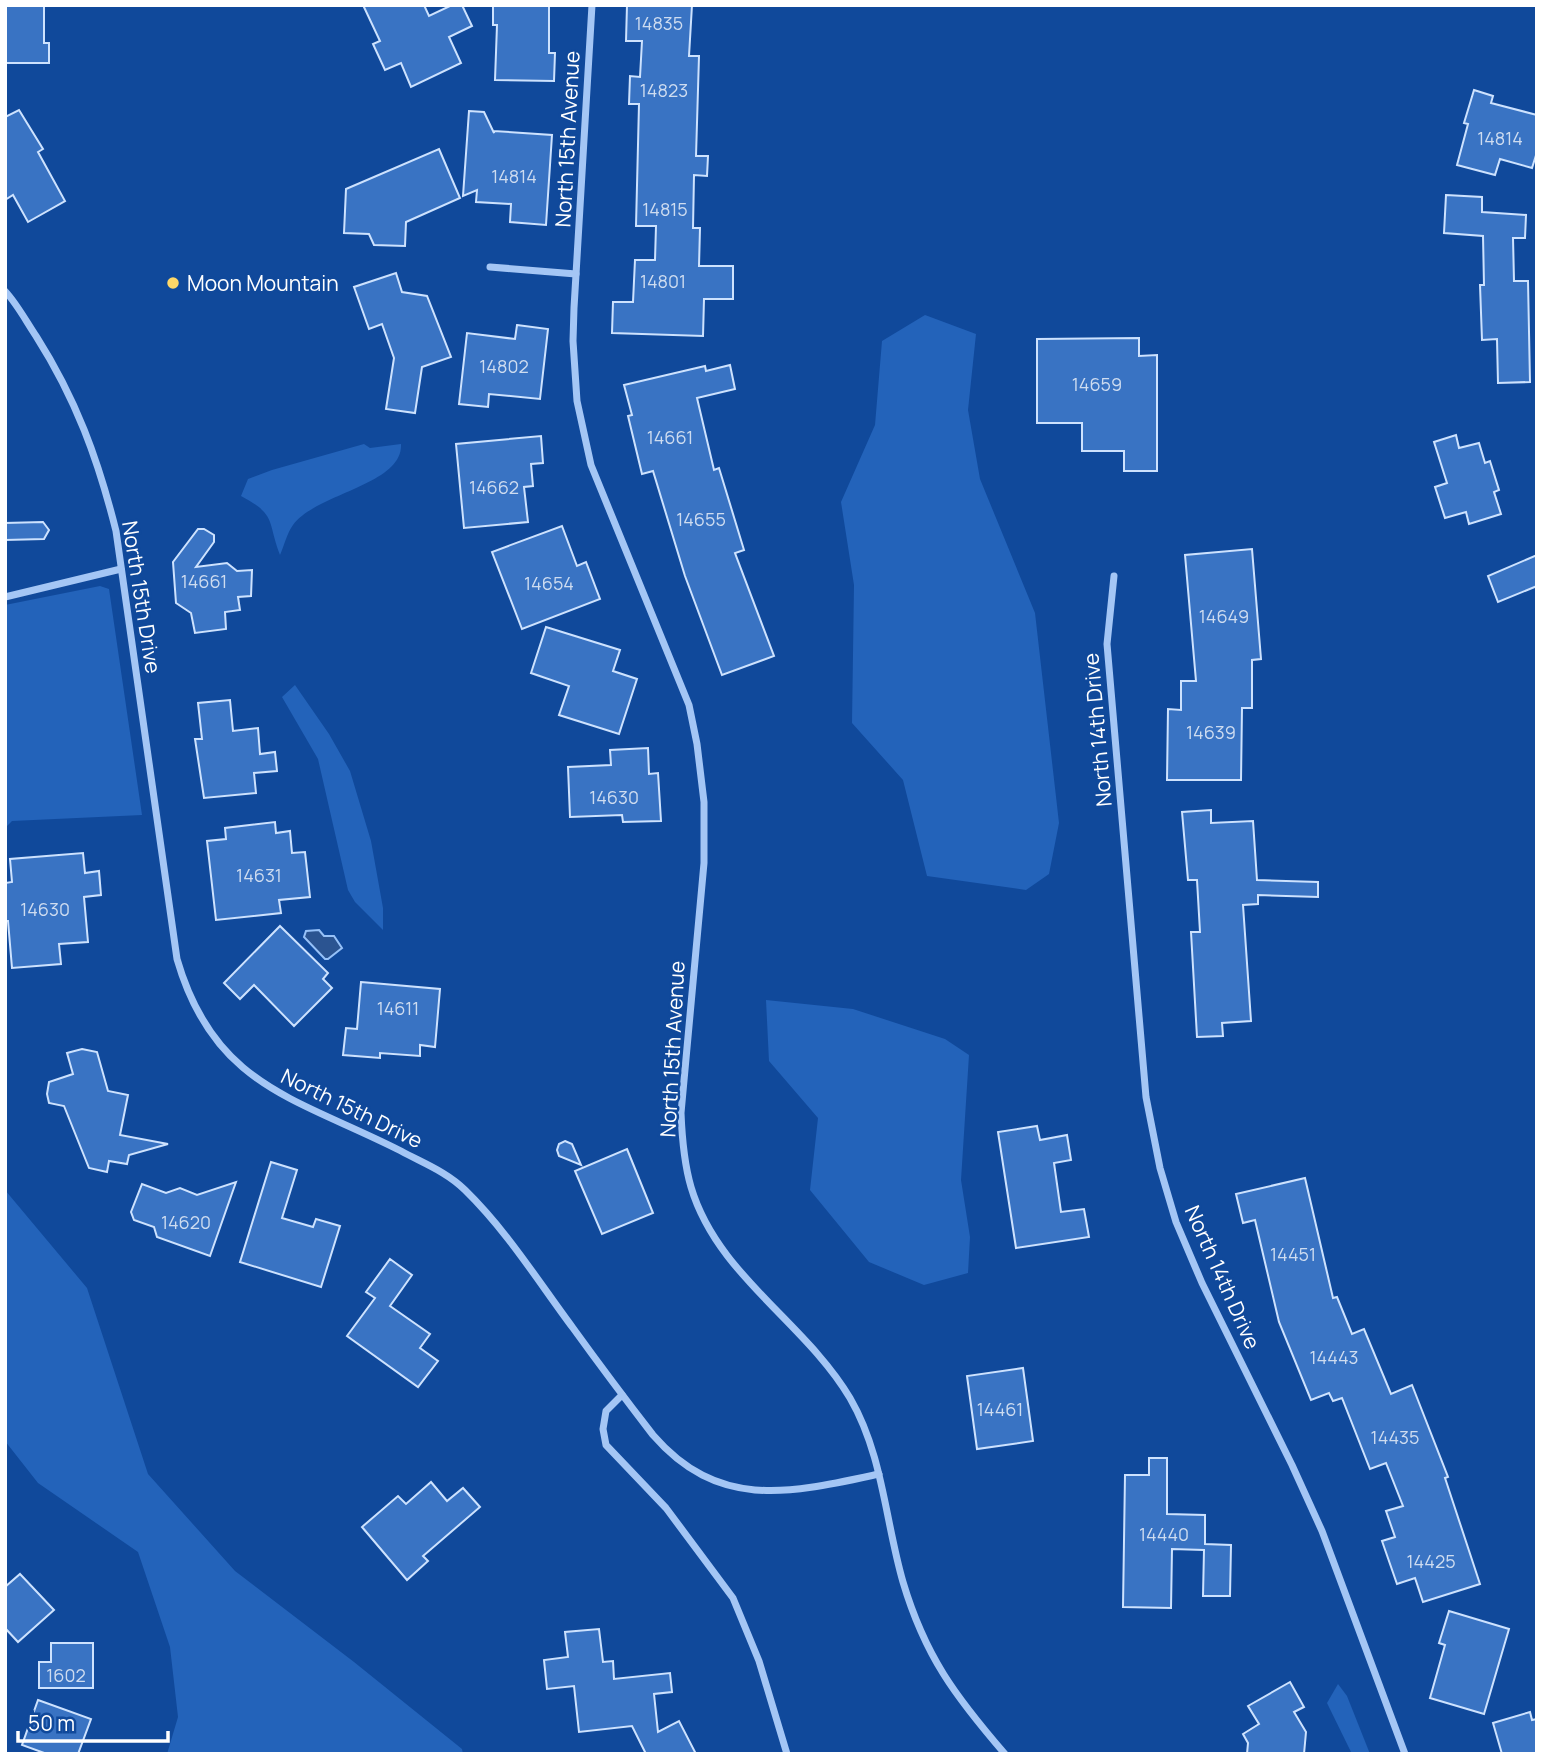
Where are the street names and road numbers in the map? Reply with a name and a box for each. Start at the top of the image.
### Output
street label: North 15th Avenue [548,50,586,228]
street label: North 15th Drive [116,519,168,675]
street label: North 14th Drive [1076,652,1118,808]
street label: North 15th Avenue [653,960,691,1138]
street label: North 15th Drive [277,1062,427,1154]
street label: North 14th Drive [1179,1201,1267,1353]

